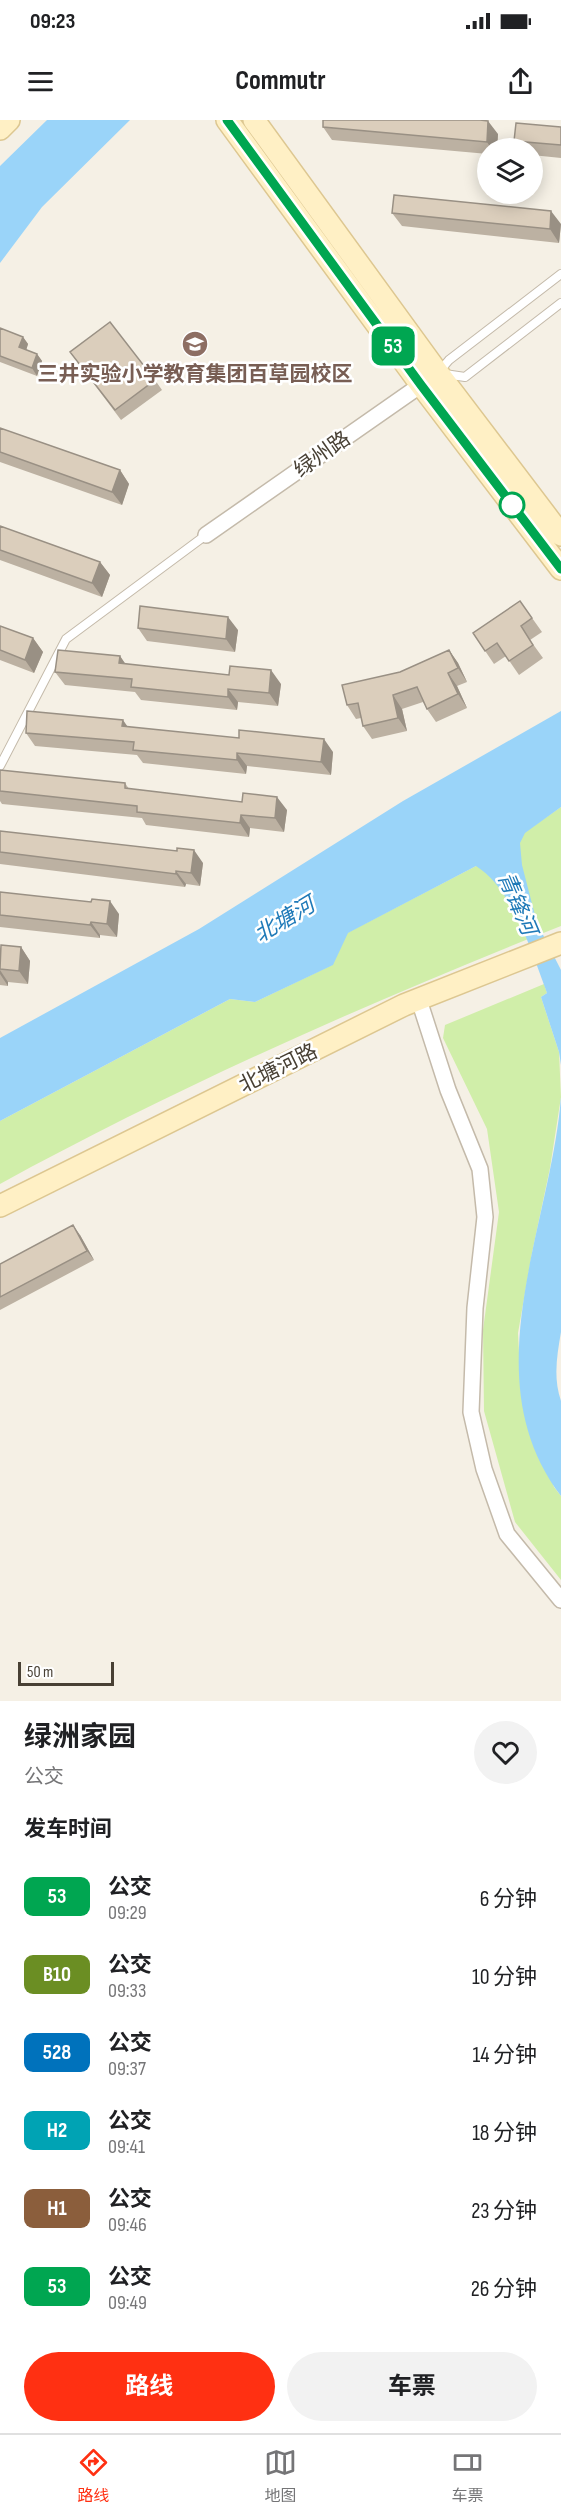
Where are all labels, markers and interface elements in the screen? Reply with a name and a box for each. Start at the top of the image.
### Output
text: 09:23 [30,8,75,35]
icon: menu [24,65,57,98]
text: Commutr [235,65,326,97]
icon: share [504,65,537,98]
map controls [477,138,543,204]
button: layers [477,138,543,204]
line badge: 53 [366,326,420,366]
school or university icon: 三井实验小学教育集团百草园校区 [180,329,210,359]
text: 53 [384,334,402,359]
place label: 三井实验小学教育集团百草园校区 [38,362,353,387]
street label: 绿州路 [289,426,355,483]
unlabelled marker [499,492,525,518]
water label: 青锋河 [491,868,544,943]
water label: 北塘河 [250,890,323,949]
street label: 北塘河路 [235,1039,321,1098]
scale bar [18,1659,114,1686]
text: 50 m [27,1663,53,1682]
text: 绿洲家园 [24,1721,136,1754]
button: heart [474,1721,537,1784]
text: 公交 [24,1765,64,1789]
text: 发车时间 [24,1816,112,1843]
text: 公交 [108,1874,152,1901]
text: 53 [48,1884,66,1909]
text: 6 分钟 [480,1886,537,1913]
text: 09:29 [108,1901,147,1925]
text: 公交 [108,1952,152,1979]
text: B10 [43,1962,71,1987]
text: 10 分钟 [472,1964,537,1991]
text: 09:33 [108,1979,146,2003]
text: 公交 [108,2030,152,2057]
text: 528 [43,2040,71,2065]
text: 14 分钟 [473,2042,537,2069]
text: 09:37 [108,2057,146,2081]
text: 公交 [108,2108,152,2135]
text: H2 [47,2118,67,2143]
text: 18 分钟 [472,2120,537,2147]
text: 09:41 [108,2135,145,2159]
text: 公交 [108,2186,152,2213]
text: H1 [47,2196,67,2221]
text: 23 分钟 [471,2198,537,2225]
text: 09:46 [108,2213,147,2237]
text: 公交 [108,2264,152,2291]
text: 53 [48,2274,66,2299]
text: 26 分钟 [471,2276,537,2303]
text: 09:49 [108,2291,147,2315]
button: 路线 [24,2352,275,2421]
button: 车票 [287,2352,537,2421]
tab: 路线 [77,2446,110,2506]
tab: 地图 [264,2446,297,2506]
tab: 车票 [451,2446,484,2506]

